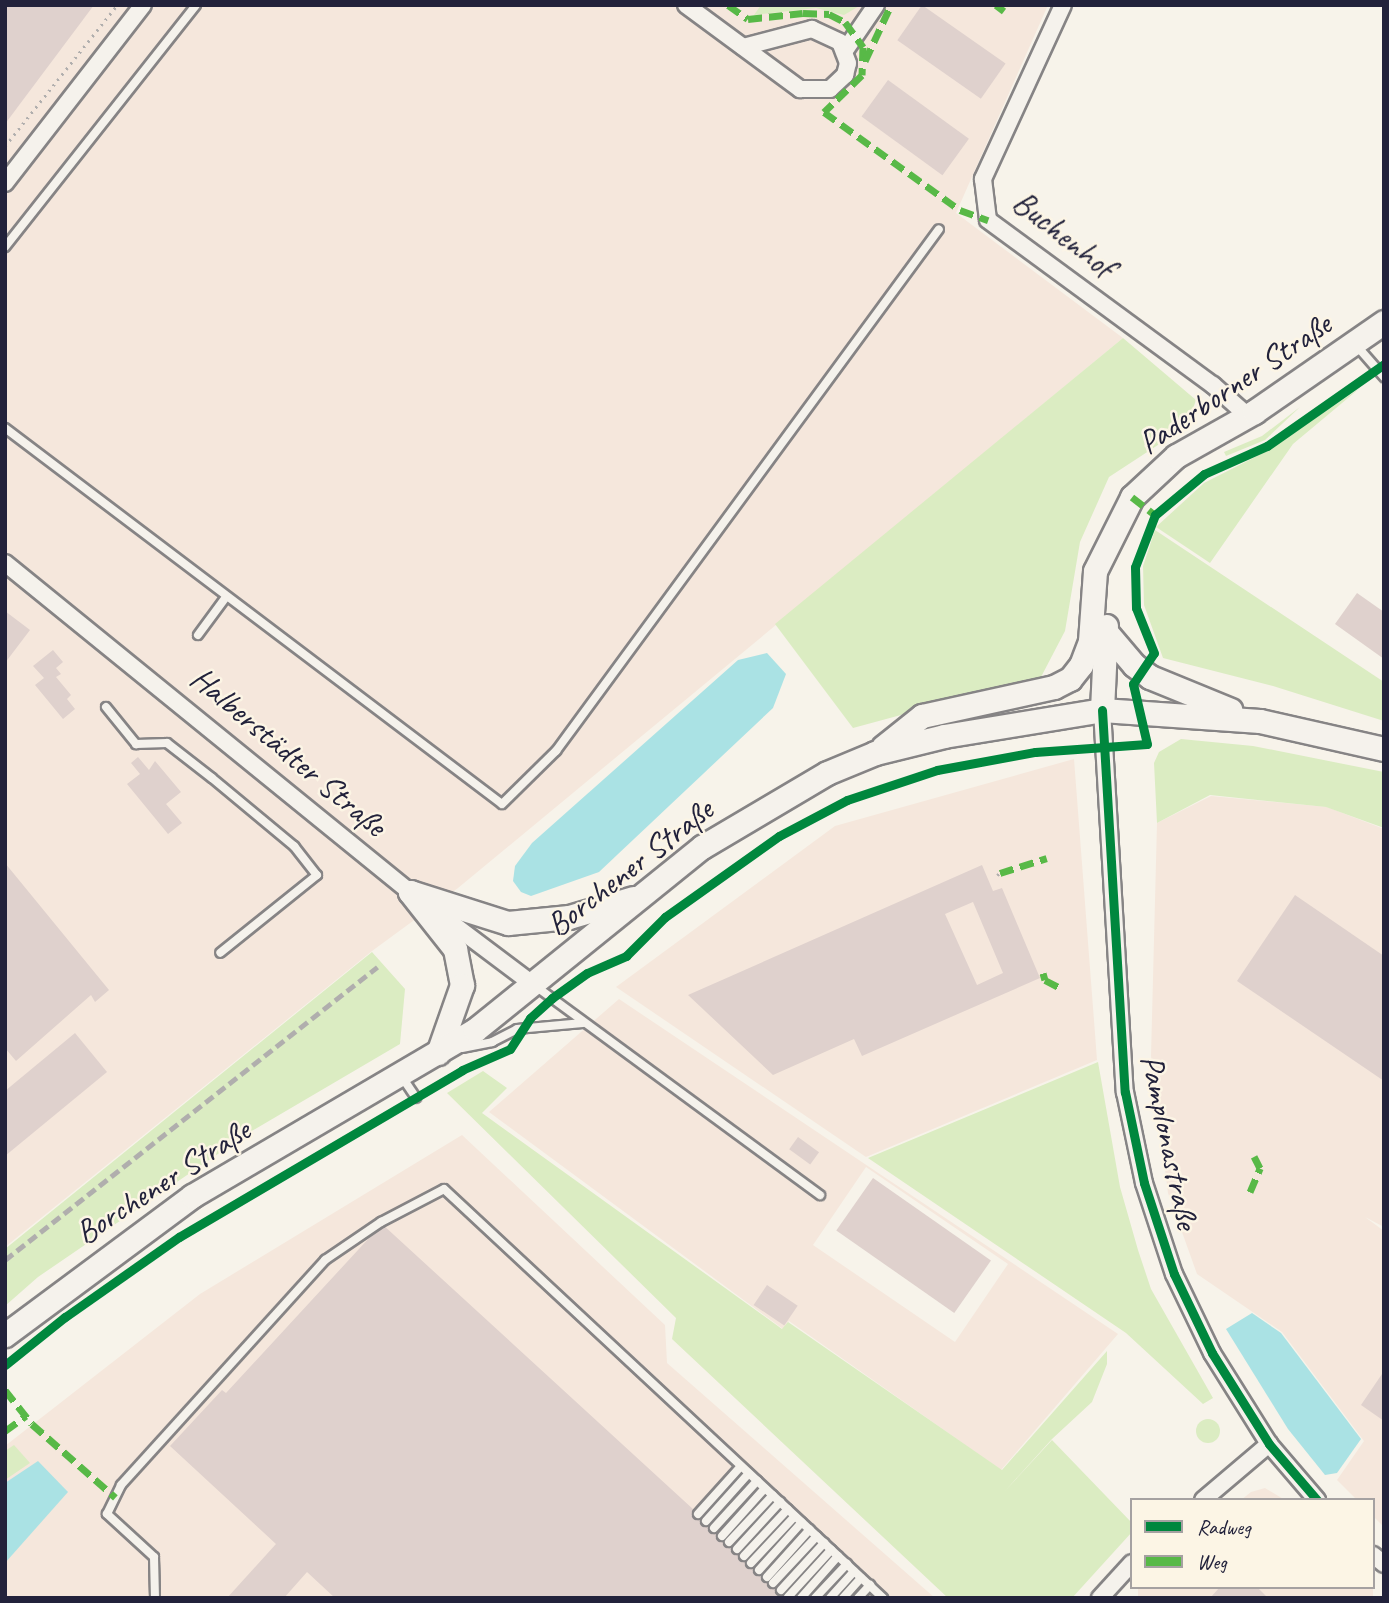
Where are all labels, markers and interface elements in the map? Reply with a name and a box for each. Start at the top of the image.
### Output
street label: Buchenhof [1004,183,1122,287]
street label: Paderborner Straße [1131,305,1339,463]
street label: Halberstädter Straße [182,658,394,846]
street label: Borchener Straße [539,790,721,946]
street label: Pamplonastraße [1131,1051,1207,1233]
street label: Borchener Straße [68,1111,258,1253]
legend [1130,1498,1375,1589]
text: Radweg [1197,1514,1251,1540]
text: Weg [1197,1549,1227,1575]

